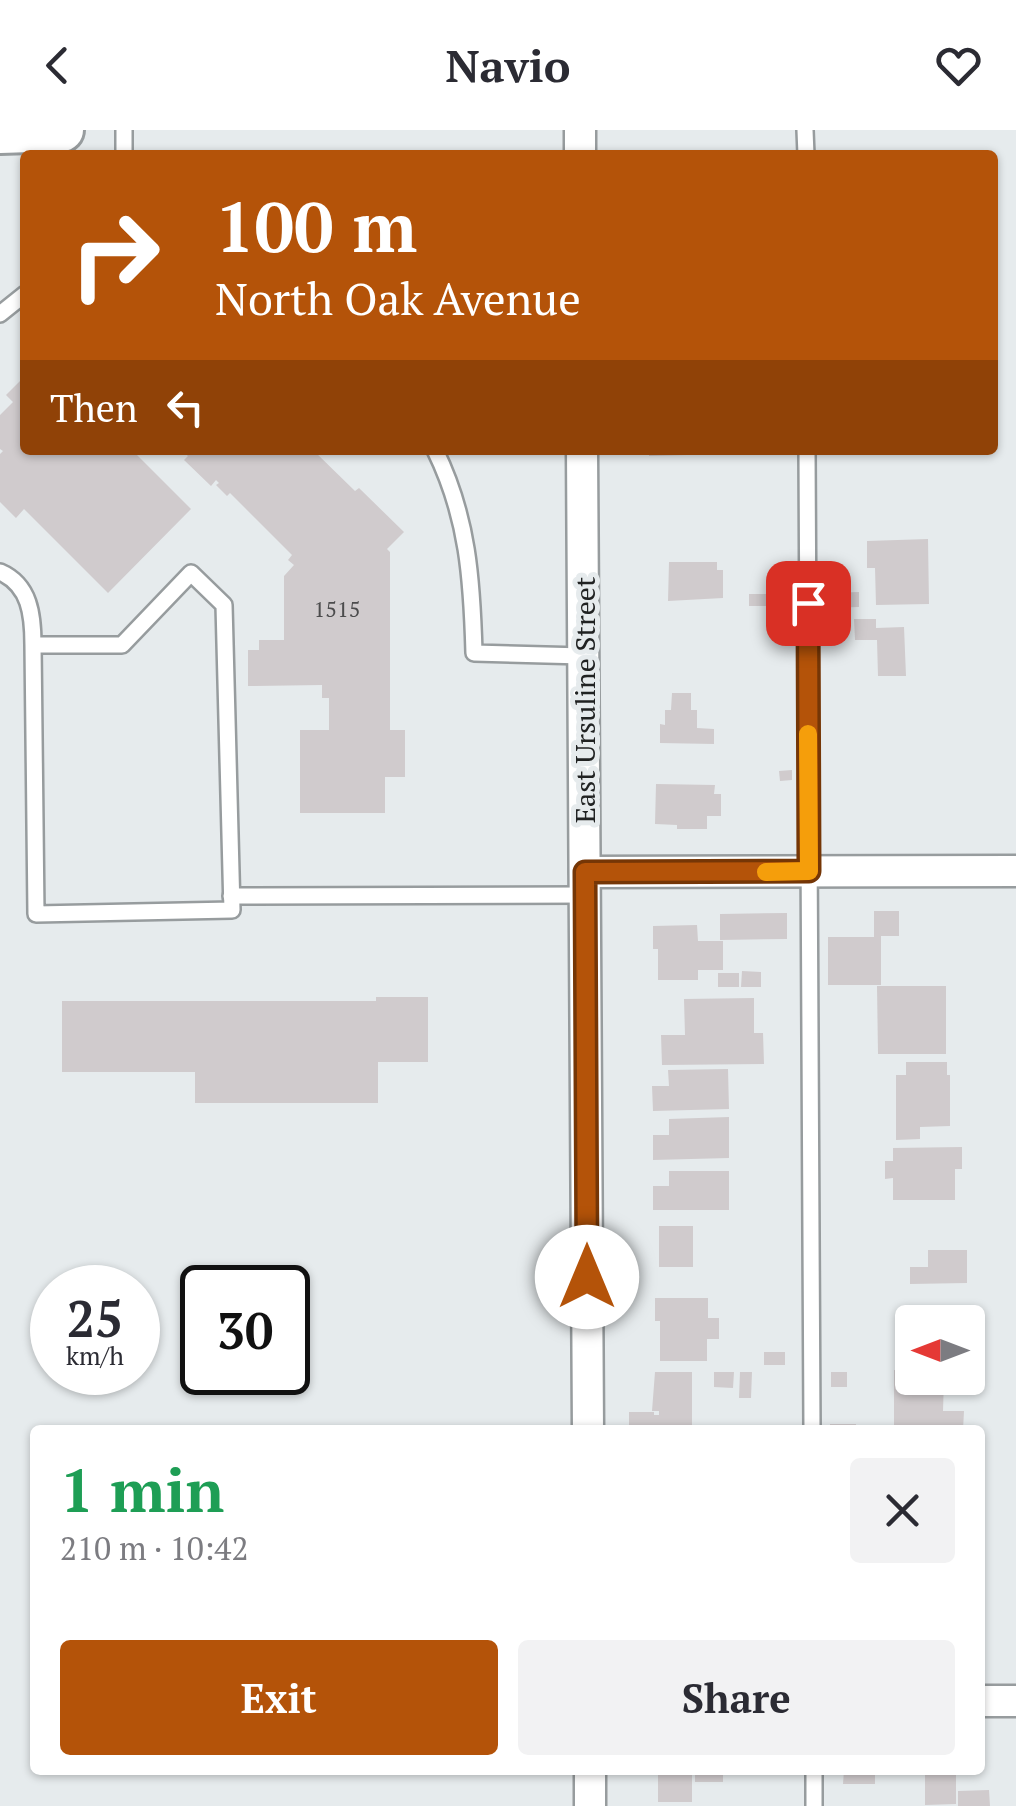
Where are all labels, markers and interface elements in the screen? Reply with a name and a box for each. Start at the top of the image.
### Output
text: Navio [445,35,571,95]
icon: back [30,38,85,93]
icon: heart [931,38,986,93]
text: 100 m [215,179,417,272]
icon: right [50,190,180,320]
text: North Oak Avenue [215,268,581,328]
icon: left [158,380,213,435]
text: Then [50,383,138,433]
pin [766,561,851,646]
street label: East Ursuline Street [566,576,603,823]
icon: arrive [781,576,836,631]
house number: 1515 [314,594,360,623]
position arrow [535,1225,639,1329]
speed limit sign: 30 [180,1265,310,1395]
text: 25 [67,1285,123,1351]
north arrow [895,1305,985,1395]
map controls [895,1305,985,1395]
text: km/h [66,1339,124,1372]
text: 1 min [60,1450,224,1529]
button: close [850,1458,955,1563]
text: 210 m · 10:42 [60,1527,248,1569]
button: Exit [60,1640,498,1755]
button: Share [518,1640,955,1755]

